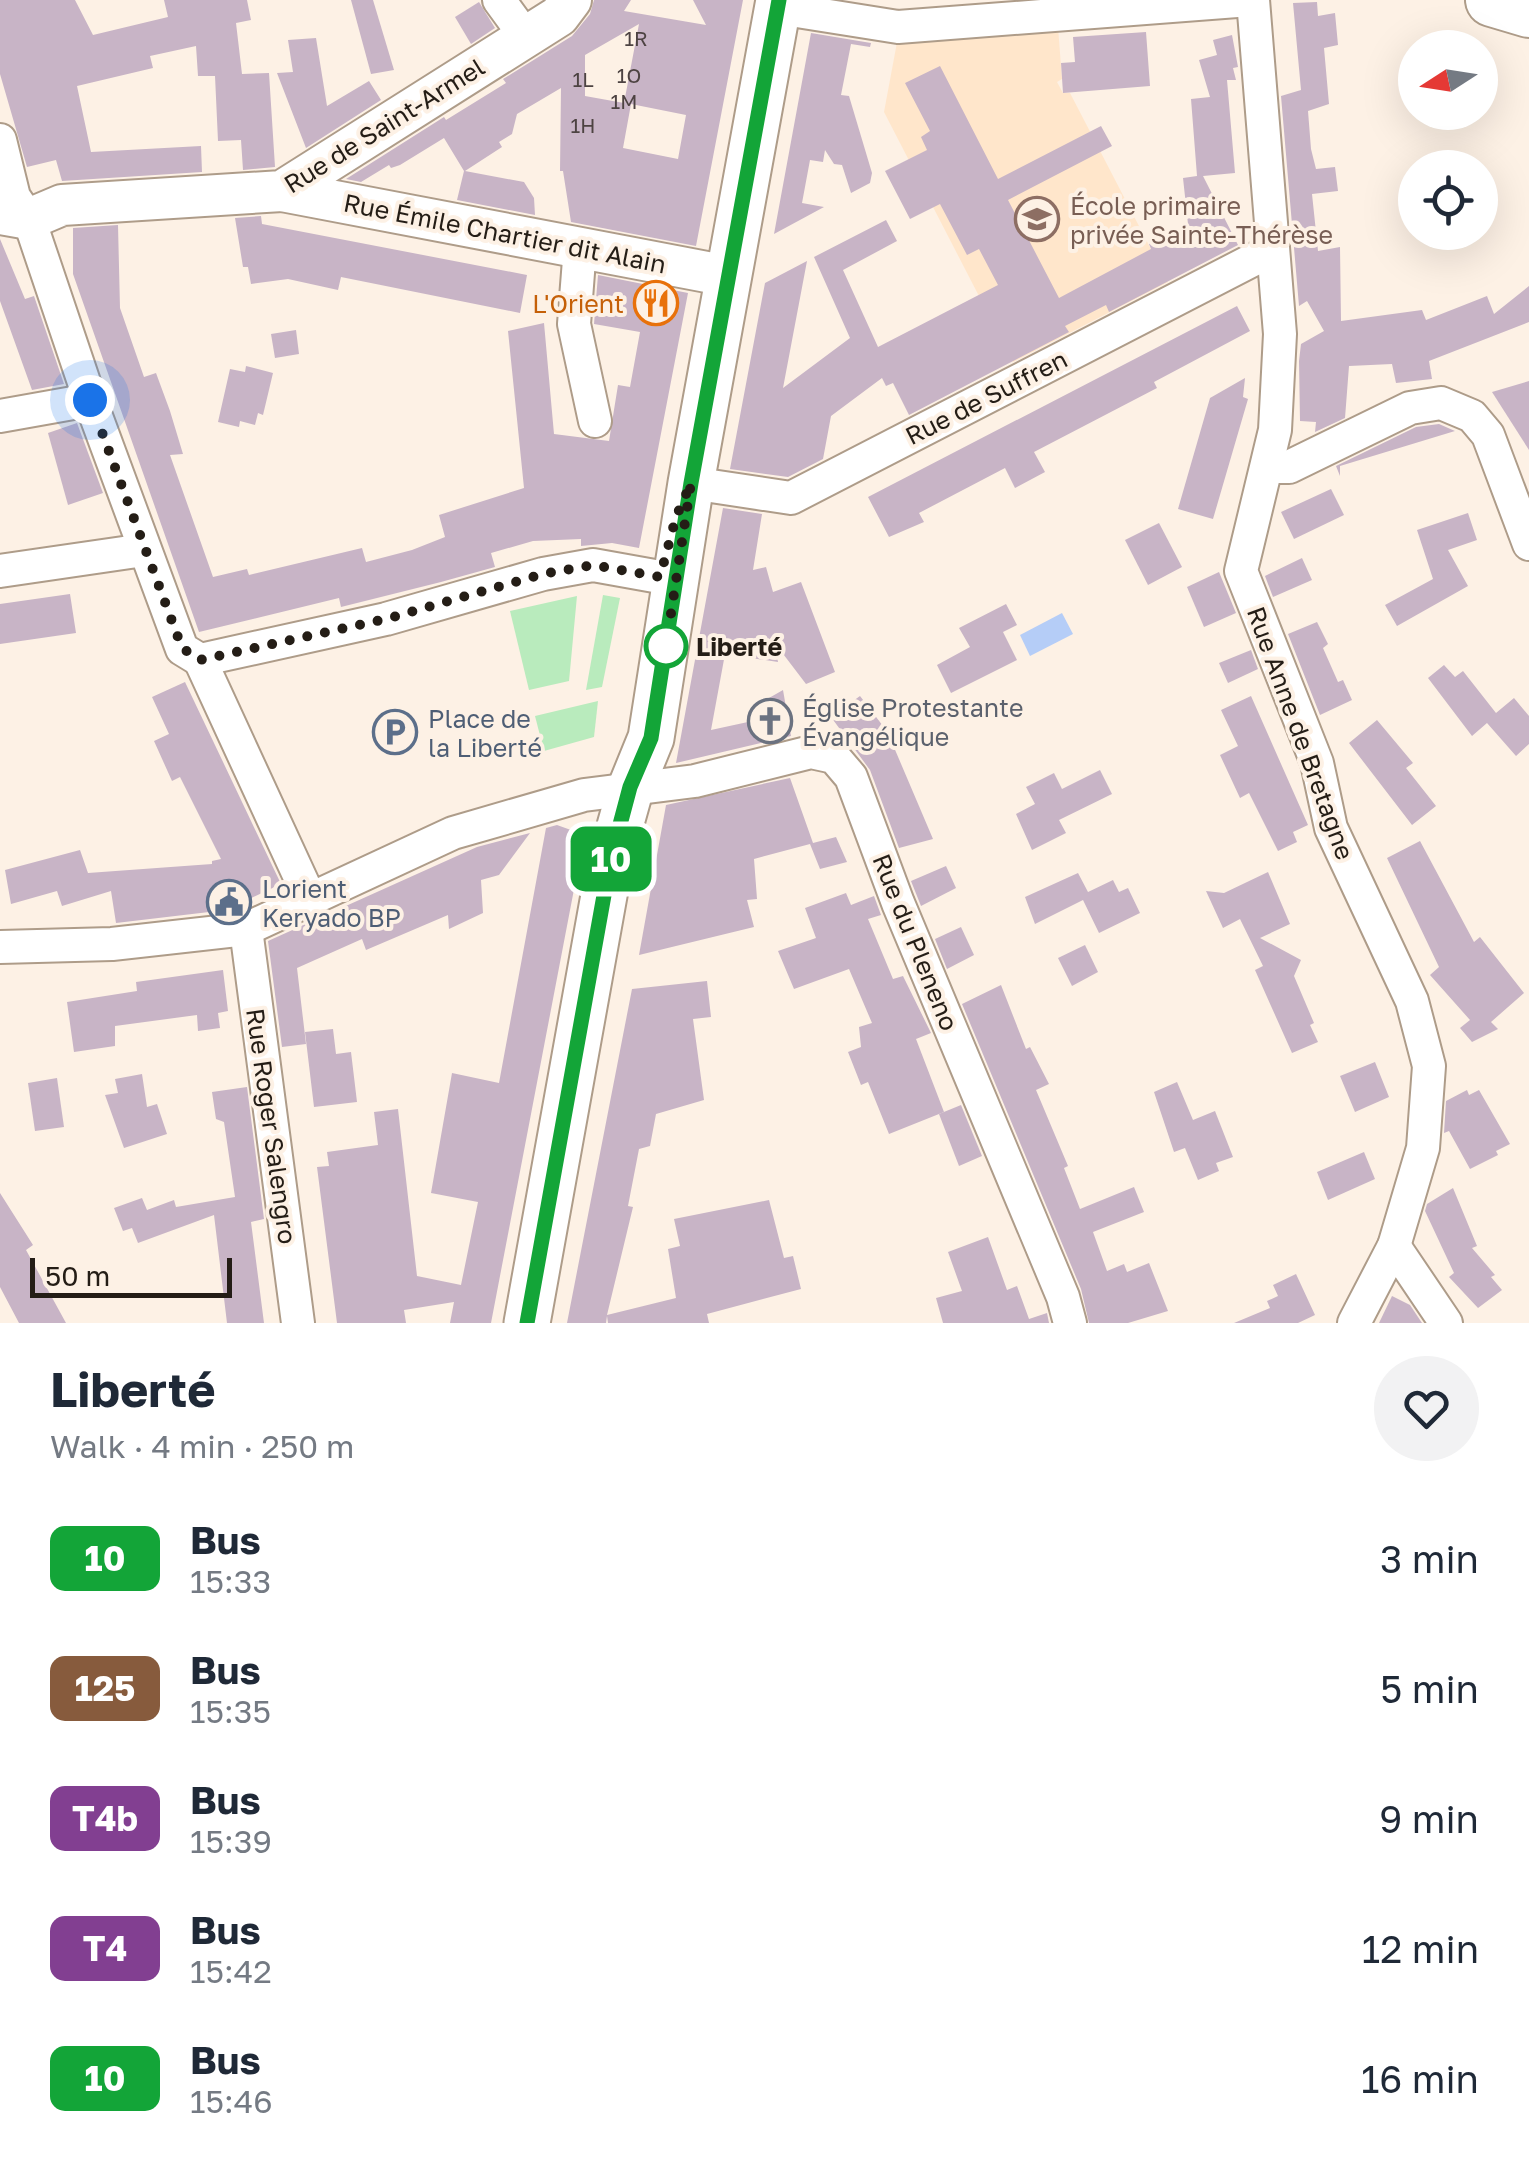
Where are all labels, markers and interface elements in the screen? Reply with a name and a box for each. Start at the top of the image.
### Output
house number: 1R [624,26,648,50]
north arrow [1398,30,1498,130]
map controls [1398,30,1498,250]
street label: Rue de Saint-Armel [278,51,490,199]
house number: 1O [617,63,641,87]
house number: 1L [572,67,594,91]
house number: 1M [611,89,637,113]
house number: 1H [571,113,595,137]
button: locate [1398,150,1498,250]
street label: Rue Émile Chartier dit Alain [341,187,669,279]
place label: École primaire privée Sainte-Thérèse [1070,190,1333,250]
school or university icon: École primaire privée Sainte-Thérèse [1014,196,1060,242]
restaurant icon: L'Orient [633,280,679,326]
place label: L'Orient [532,288,624,319]
street label: Rue de Suffren [900,343,1072,451]
your location [65,375,115,425]
street label: Rue Anne de Bretagne [1241,602,1361,864]
marker: Liberté [645,625,687,667]
place label: Liberté [696,631,782,662]
place label: Église Protestante Évangélique [802,692,1023,752]
church icon: Église Protestante Évangélique [747,698,793,744]
place label: Place de la Liberté [428,703,542,763]
parking icon: Place de la Liberté [372,709,418,755]
line badge: 10 [566,826,656,892]
text: 10 [591,838,631,880]
street label: Rue du Pleneno [866,849,966,1035]
place label: Lorient Keryado BP [262,873,401,933]
public building icon: Lorient Keryado BP [206,879,252,925]
street label: Rue Roger Salengro [240,1006,304,1246]
scale bar [30,1253,232,1298]
text: 50 m [45,1259,110,1292]
button: heart [1374,1356,1479,1461]
text: Liberté [50,1360,216,1418]
text: Walk · 4 min · 250 m [50,1427,354,1465]
text: Bus [190,1517,261,1562]
text: 3 min [1380,1536,1479,1581]
text: 10 [85,1537,125,1579]
text: 15:33 [190,1562,271,1600]
text: Bus [190,1647,261,1692]
text: 5 min [1380,1666,1479,1711]
text: 125 [75,1667,135,1709]
text: 15:35 [190,1692,271,1730]
text: Bus [190,1777,261,1822]
text: 9 min [1379,1796,1479,1841]
text: T4b [72,1797,138,1839]
text: 15:39 [190,1822,272,1860]
text: Bus [190,1907,261,1952]
text: 12 min [1362,1926,1479,1971]
text: T4 [83,1927,127,1969]
text: 15:42 [190,1952,272,1990]
text: Bus [190,2037,261,2082]
text: 16 min [1361,2056,1479,2101]
text: 10 [85,2057,125,2099]
text: 15:46 [190,2082,273,2120]

